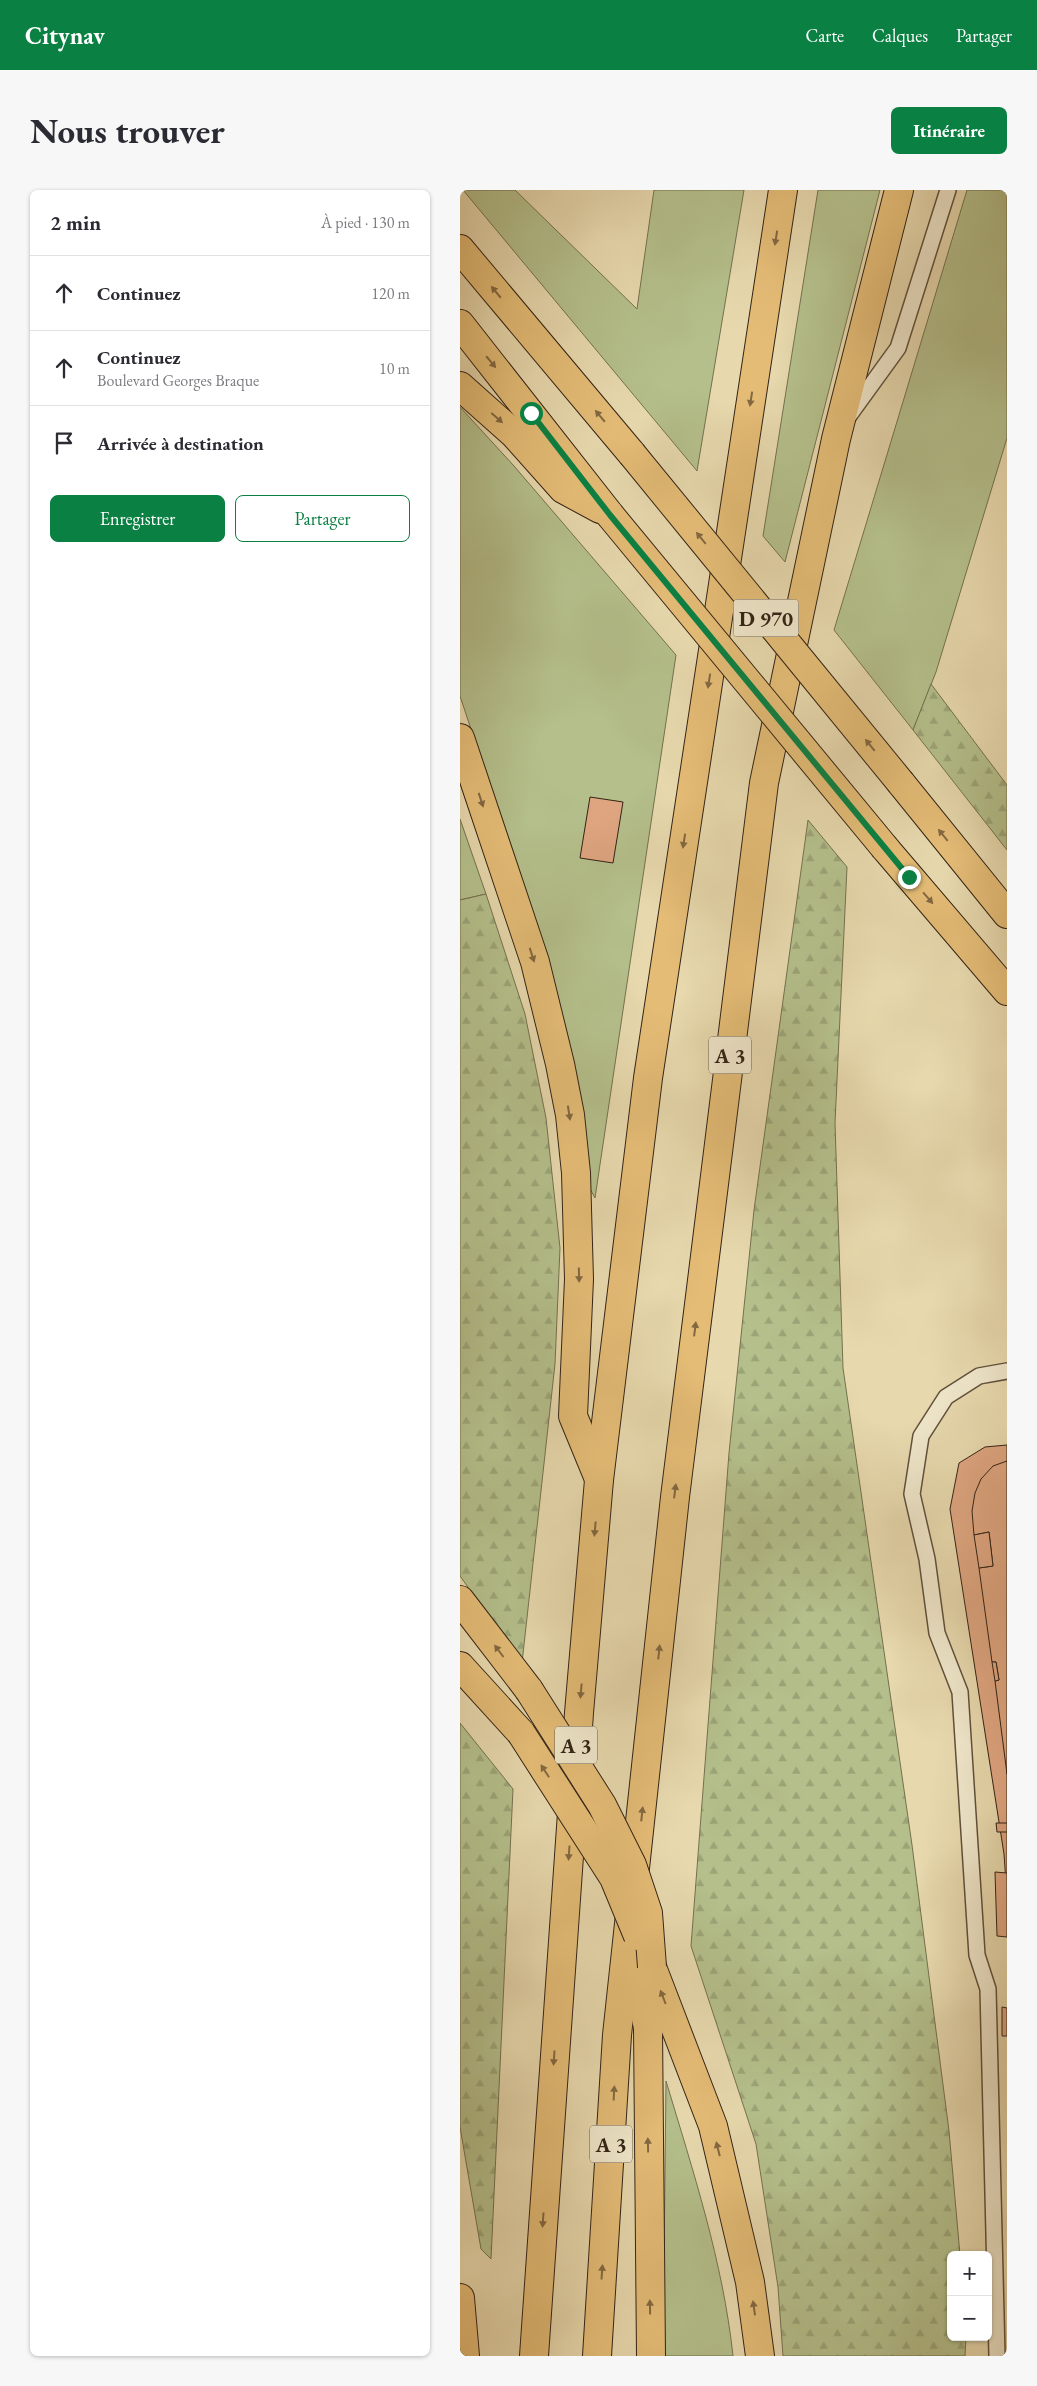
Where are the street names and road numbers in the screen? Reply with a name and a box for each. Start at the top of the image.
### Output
road number: D 970 [734,599,798,636]
road number: A 3 [709,1036,751,1074]
road number: A 3 [555,1726,597,1764]
road number: A 3 [590,2126,632,2162]

